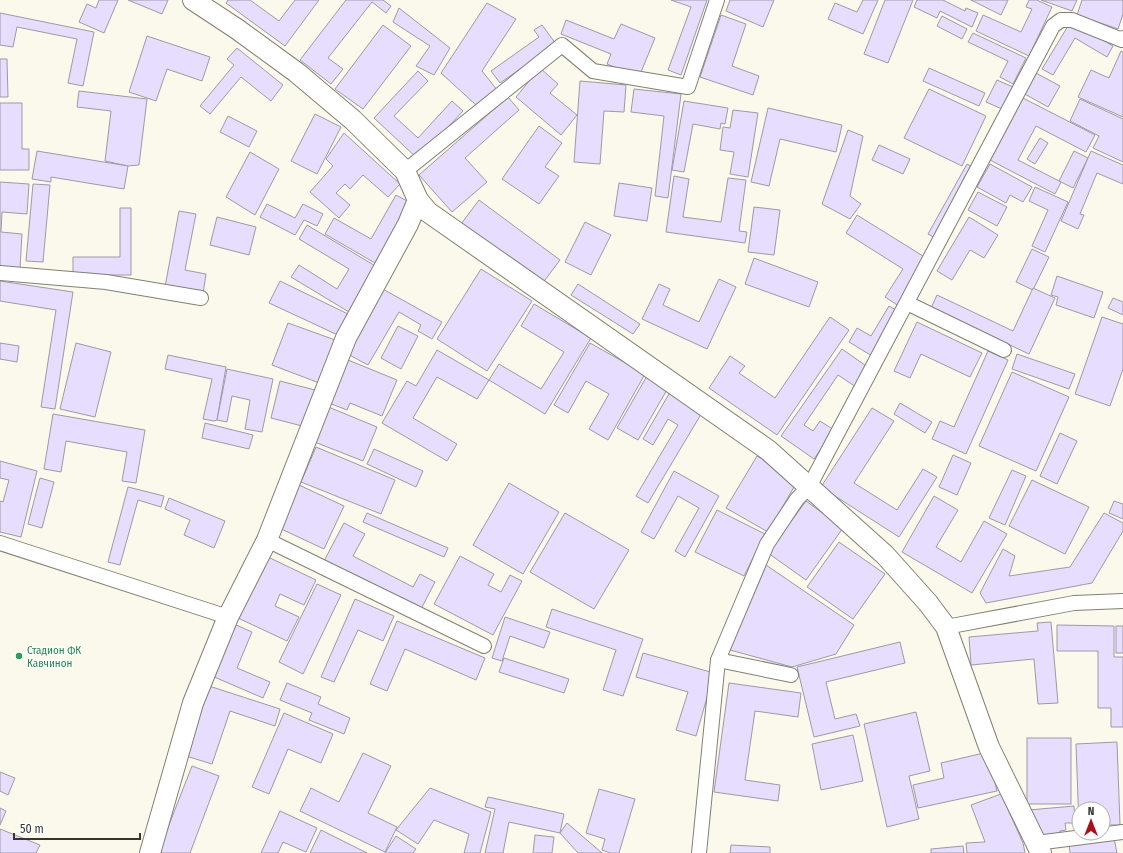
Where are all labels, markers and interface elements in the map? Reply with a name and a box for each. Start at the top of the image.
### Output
place label: Стадион ФК Кавчинон [27,644,81,670]
marker: Стадион ФК Кавчинон [14,651,24,661]
north arrow [1071,801,1111,841]
text: N [1088,805,1094,818]
scale bar [14,815,140,841]
text: 50 m [20,822,44,836]

